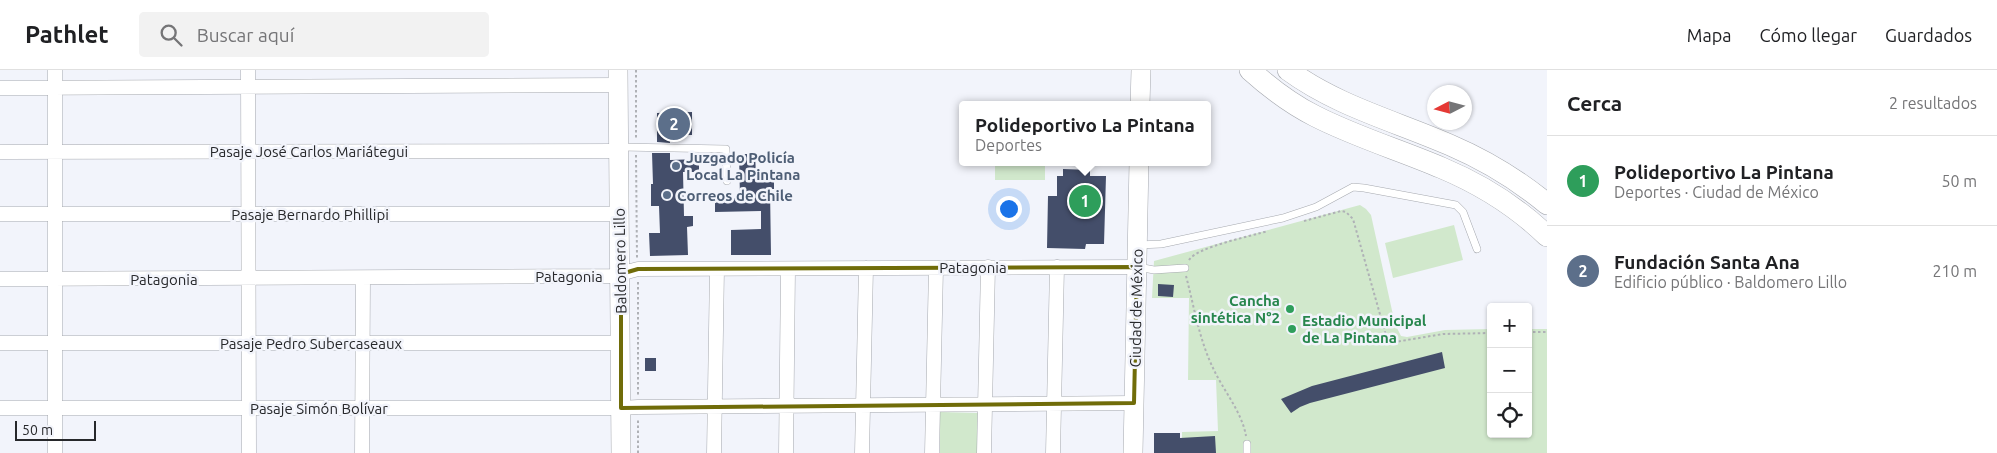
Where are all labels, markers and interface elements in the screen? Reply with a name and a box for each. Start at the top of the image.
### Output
search box [139,12,489,57]
text: Pathlet [25,21,109,48]
icon: search [157,21,185,49]
text: Buscar aquí [197,24,294,46]
text: Mapa [1687,25,1732,45]
text: Cómo llegar [1760,25,1857,45]
text: Guardados [1885,25,1972,45]
north arrow [1427,85,1472,130]
text: Cerca [1567,91,1622,115]
text: 2 resultados [1889,94,1977,112]
popup [959,101,1211,166]
pin: 2 [658,105,690,143]
text: Polideportivo La Pintana [975,114,1195,136]
text: Deportes [975,136,1042,154]
street label: Pasaje José Carlos Mariátegui [210,143,408,160]
place label: Juzgado Policía Local La Pintana [686,149,800,183]
marker: Juzgado Policía Local La Pintana [670,160,682,172]
text: Polideportivo La Pintana [1614,161,1834,183]
text: 1 [1578,172,1588,190]
text: 50 m [1941,172,1977,190]
pin: 1 [1069,182,1101,220]
text: Deportes · Ciudad de México [1614,183,1819,201]
place label: Correos de Chile [677,187,793,204]
marker: Correos de Chile [661,189,673,201]
your location [996,196,1022,222]
street label: Pasaje Bernardo Phillipi [231,206,389,223]
street label: Baldomero Lillo [611,208,629,314]
street label: Ciudad de México [1126,248,1146,368]
text: Fundación Santa Ana [1614,251,1800,273]
street label: Patagonia [939,259,1007,276]
text: 2 [1578,262,1588,280]
text: 210 m [1932,262,1977,280]
street label: Patagonia [535,268,603,285]
street label: Patagonia [130,271,198,288]
text: Edificio público · Baldomero Lillo [1614,273,1847,291]
place label: Cancha sintética N°2 [1191,292,1280,326]
marker: Cancha sintética N°2 [1284,303,1296,315]
map controls [1487,303,1532,438]
button: + [1487,303,1532,348]
place label: Estadio Municipal de La Pintana [1302,312,1427,346]
marker: Estadio Municipal de La Pintana [1286,323,1298,335]
street label: Pasaje Pedro Subercaseaux [220,335,403,352]
button: − [1487,348,1532,393]
button: locate [1487,393,1532,438]
street label: Pasaje Simón Bolívar [250,400,388,417]
scale bar [15,418,96,441]
text: 50 m [22,422,53,438]

